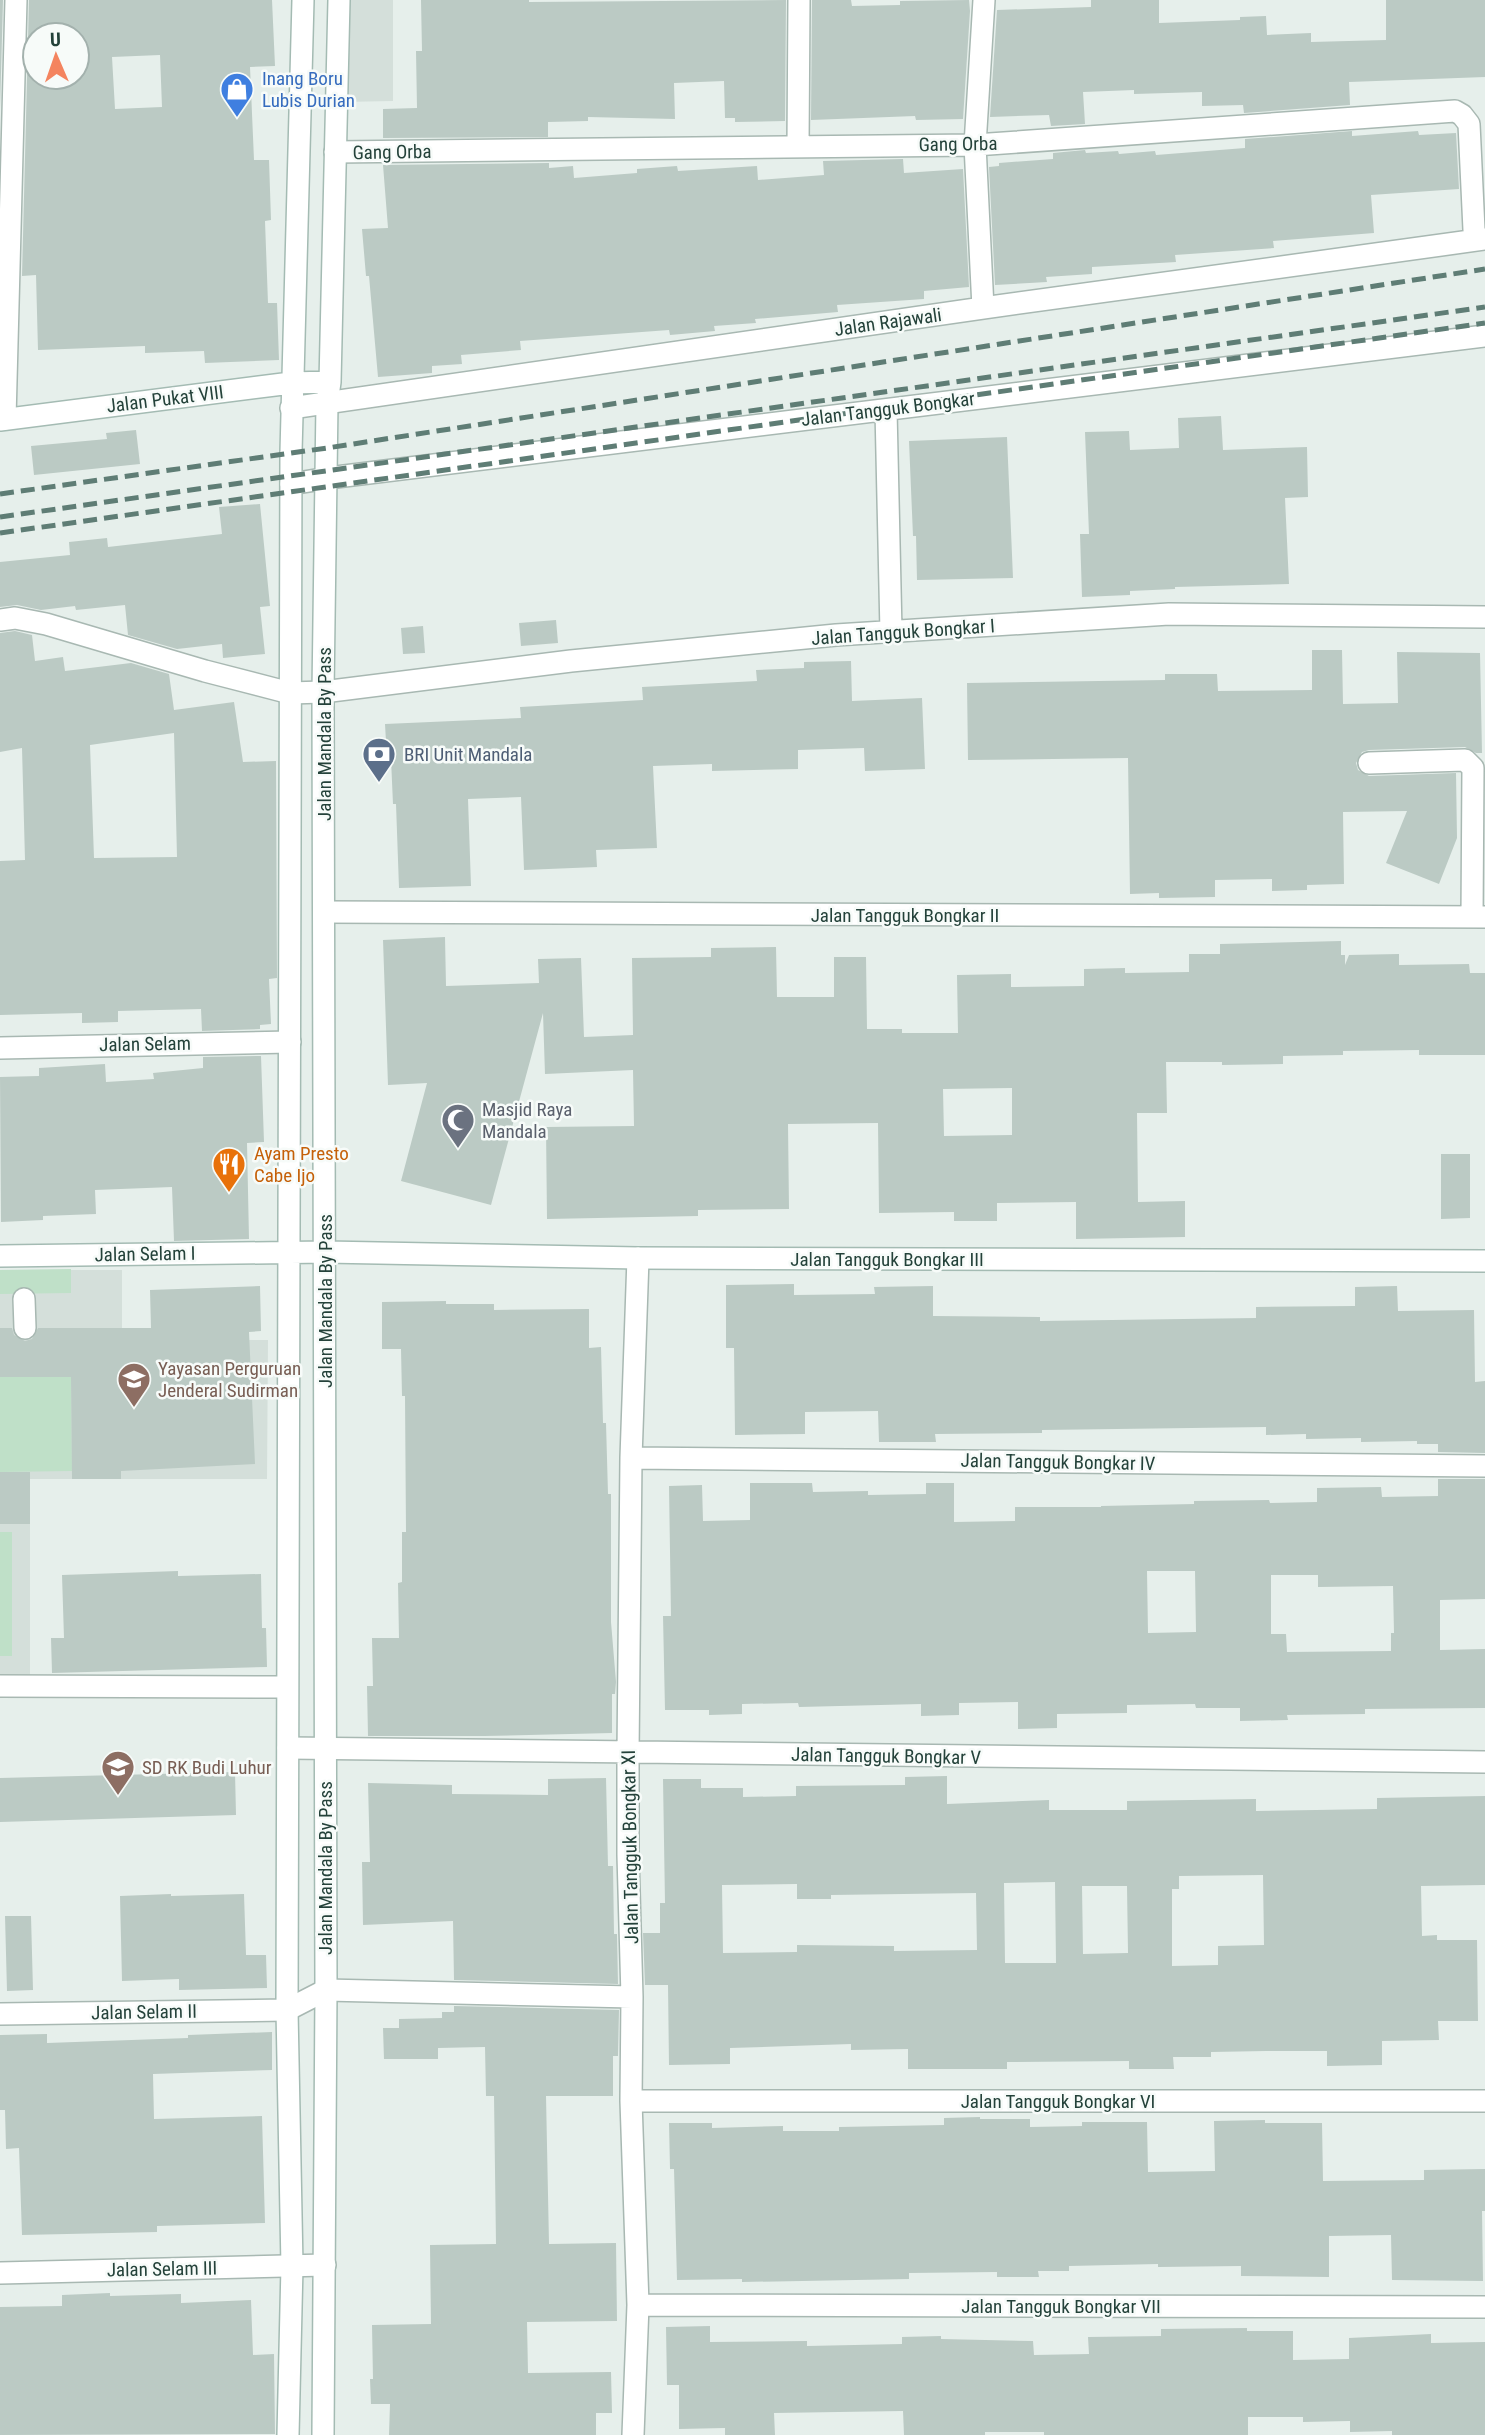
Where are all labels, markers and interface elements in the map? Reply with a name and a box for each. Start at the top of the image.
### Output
north arrow [21,21,91,91]
text: U [50,28,61,51]
place label: Inang Boru Lubis Durian [262,67,355,112]
shop icon: Inang Boru Lubis Durian [218,70,256,119]
street label: Gang Orba [918,132,998,156]
street label: Gang Orba [352,140,432,164]
street label: Jalan Rajawali [833,303,943,341]
street label: Jalan Pukat VIII [105,380,225,418]
street label: Jalan Tangguk Bongkar [800,387,976,431]
street label: Jalan Tangguk Bongkar I [810,614,996,650]
street label: Jalan Mandala By Pass [313,647,336,821]
bank icon: BRI Unit Mandala [360,735,398,784]
place label: BRI Unit Mandala [404,743,532,766]
street label: Jalan Tangguk Bongkar II [811,904,999,927]
street label: Jalan Selam [99,1032,191,1056]
place label: Masjid Raya Mandala [482,1098,572,1143]
mosque icon: Masjid Raya Mandala [439,1101,477,1150]
place label: Ayam Presto Cabe Ijo [254,1142,349,1187]
restaurant icon: Ayam Presto Cabe Ijo [210,1145,248,1194]
street label: Jalan Mandala By Pass [314,1214,337,1388]
street label: Jalan Selam I [94,1242,196,1266]
street label: Jalan Tangguk Bongkar III [790,1248,984,1271]
place label: Yayasan Perguruan Jenderal Sudirman [158,1357,301,1402]
school or university icon: Yayasan Perguruan Jenderal Sudirman [115,1360,153,1409]
street label: Jalan Tangguk Bongkar IV [960,1449,1156,1475]
street label: Jalan Tangguk Bongkar V [791,1743,981,1769]
school or university icon: SD RK Budi Luhur [99,1748,137,1797]
street label: Jalan Tangguk Bongkar XI [617,1750,643,1944]
place label: SD RK Budi Luhur [142,1756,272,1779]
street label: Jalan Mandala By Pass [314,1781,337,1955]
street label: Jalan Selam II [91,2000,197,2024]
street label: Jalan Tangguk Bongkar VI [961,2090,1155,2113]
street label: Jalan Selam III [107,2257,217,2281]
street label: Jalan Tangguk Bongkar VII [961,2295,1161,2318]

